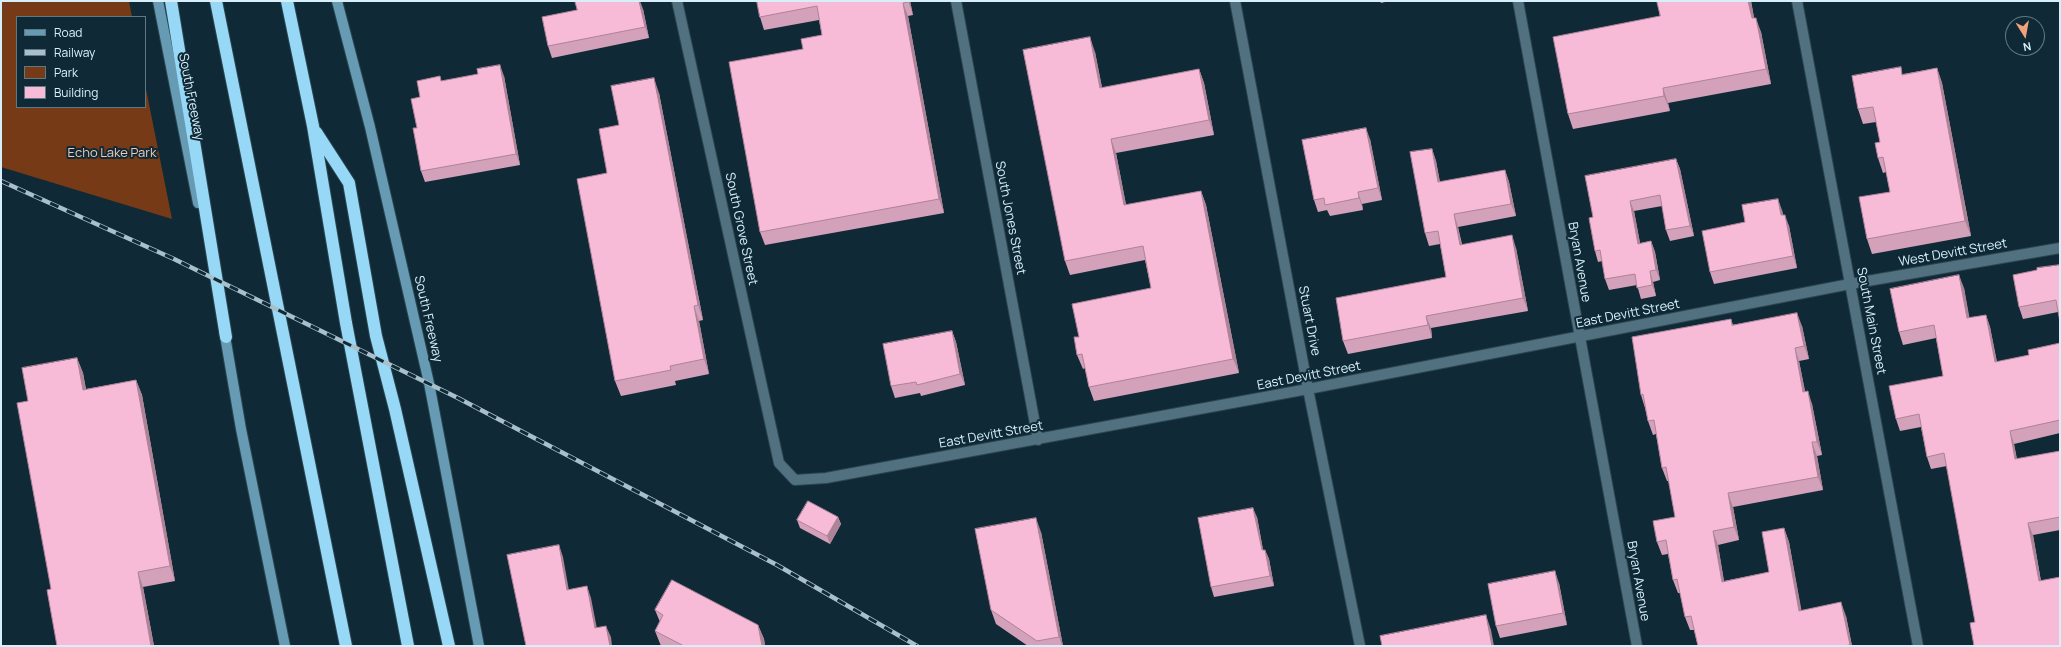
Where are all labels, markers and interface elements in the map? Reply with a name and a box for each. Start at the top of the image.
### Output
legend [16,16,146,108]
north arrow [2005,16,2045,56]
text: Road [54,24,82,41]
text: N [2022,39,2033,55]
text: Railway [54,44,95,61]
street label: South Freeway [175,52,207,142]
text: Park [54,64,78,81]
text: Building [54,84,98,101]
park label: Echo Lake Park [68,145,156,161]
street label: South Jones Street [991,160,1029,276]
street label: South Grove Street [721,171,761,287]
street label: Bryan Avenue [1564,221,1594,303]
street label: West Devitt Street [1898,236,2008,270]
street label: South Main Street [1853,266,1889,376]
street label: South Freeway [410,274,446,364]
street label: Stuart Drive [1295,285,1323,357]
street label: East Devitt Street [1575,296,1681,332]
street label: East Devitt Street [1256,358,1362,394]
street label: East Devitt Street [938,418,1044,452]
street label: Bryan Avenue [1623,540,1653,622]

